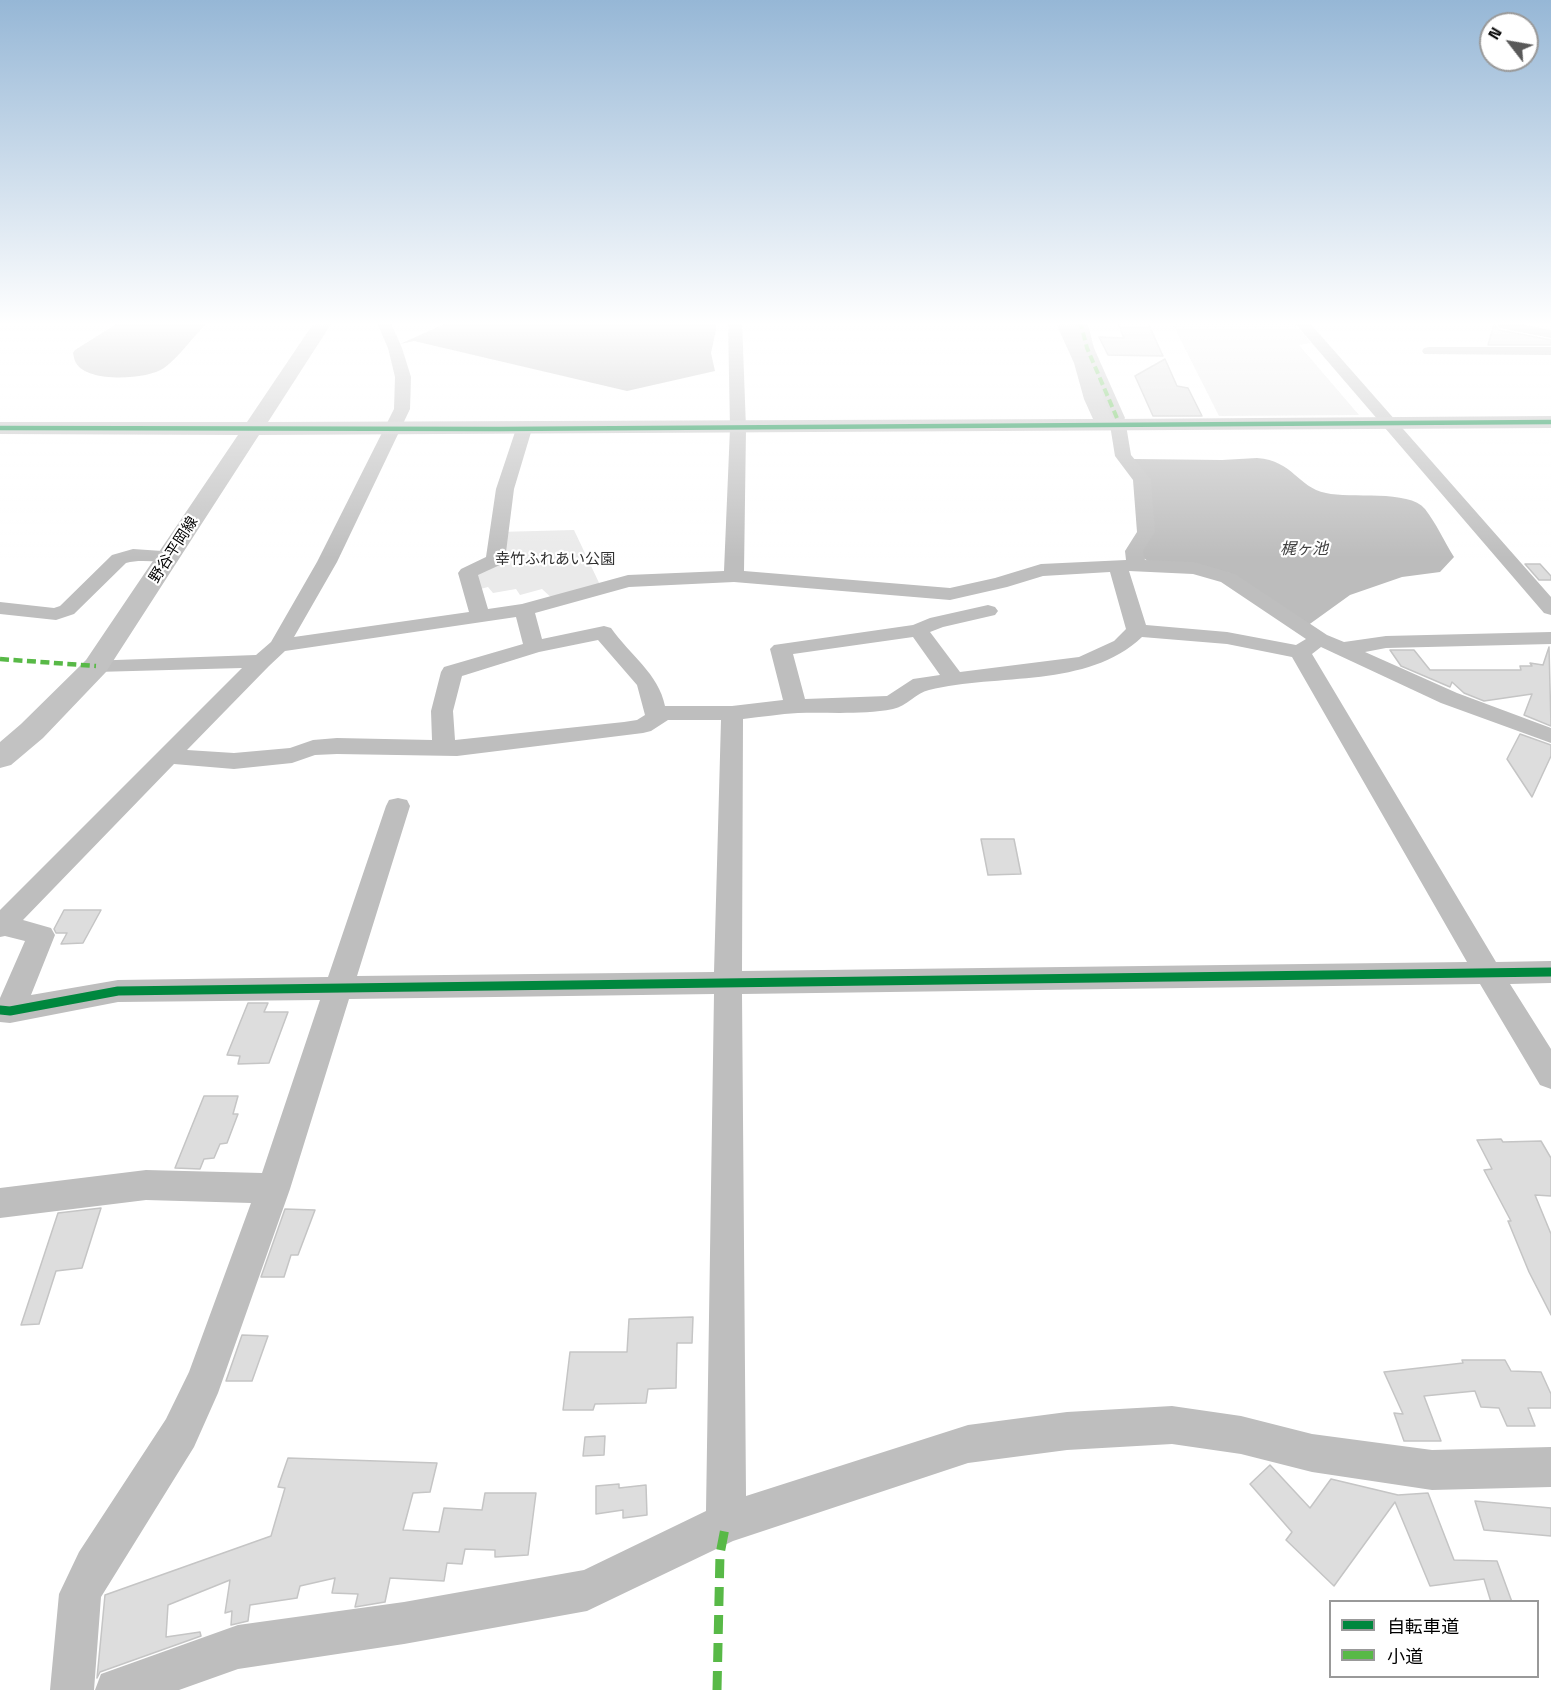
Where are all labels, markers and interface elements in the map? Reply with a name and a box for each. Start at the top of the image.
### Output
north arrow [1479,12,1539,72]
text: N [1483,24,1507,44]
street label: 野谷平岡線 [146,514,202,586]
water label: 梶ヶ池 [1280,540,1328,560]
park label: 幸竹ふれあい公園 [495,551,615,569]
legend [1329,1600,1539,1678]
text: 自転車道 [1387,1615,1459,1638]
text: 小道 [1387,1645,1423,1668]

